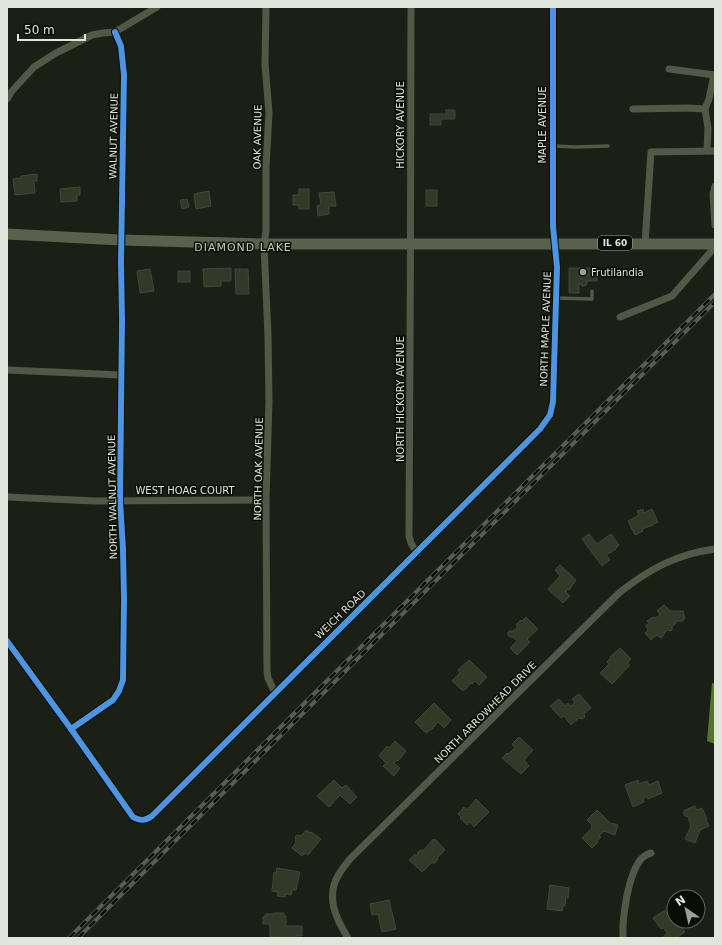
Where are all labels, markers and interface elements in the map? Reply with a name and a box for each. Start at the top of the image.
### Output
scale bar [18,16,85,42]
text: 50 m [24,23,55,37]
street label: HICKORY AVENUE [395,81,406,169]
street label: MAPLE AVENUE [537,86,548,164]
street label: WALNUT AVENUE [107,93,120,179]
street label: OAK AVENUE [251,105,264,169]
road number: IL 60 [598,236,632,250]
district label: DIAMOND LAKE [194,241,292,254]
marker: Frutilandia [578,267,588,277]
place label: Frutilandia [591,267,644,278]
street label: NORTH MAPLE AVENUE [538,271,553,387]
street label: NORTH HICKORY AVENUE [395,336,406,462]
street label: NORTH OAK AVENUE [252,417,265,521]
street label: NORTH WALNUT AVENUE [106,435,119,559]
street label: WEST HOAG COURT [135,485,235,496]
street label: WEICH ROAD [313,587,368,641]
street label: NORTH ARROWHEAD DRIVE [432,659,538,765]
north arrow [666,889,706,929]
text: N [673,893,688,909]

